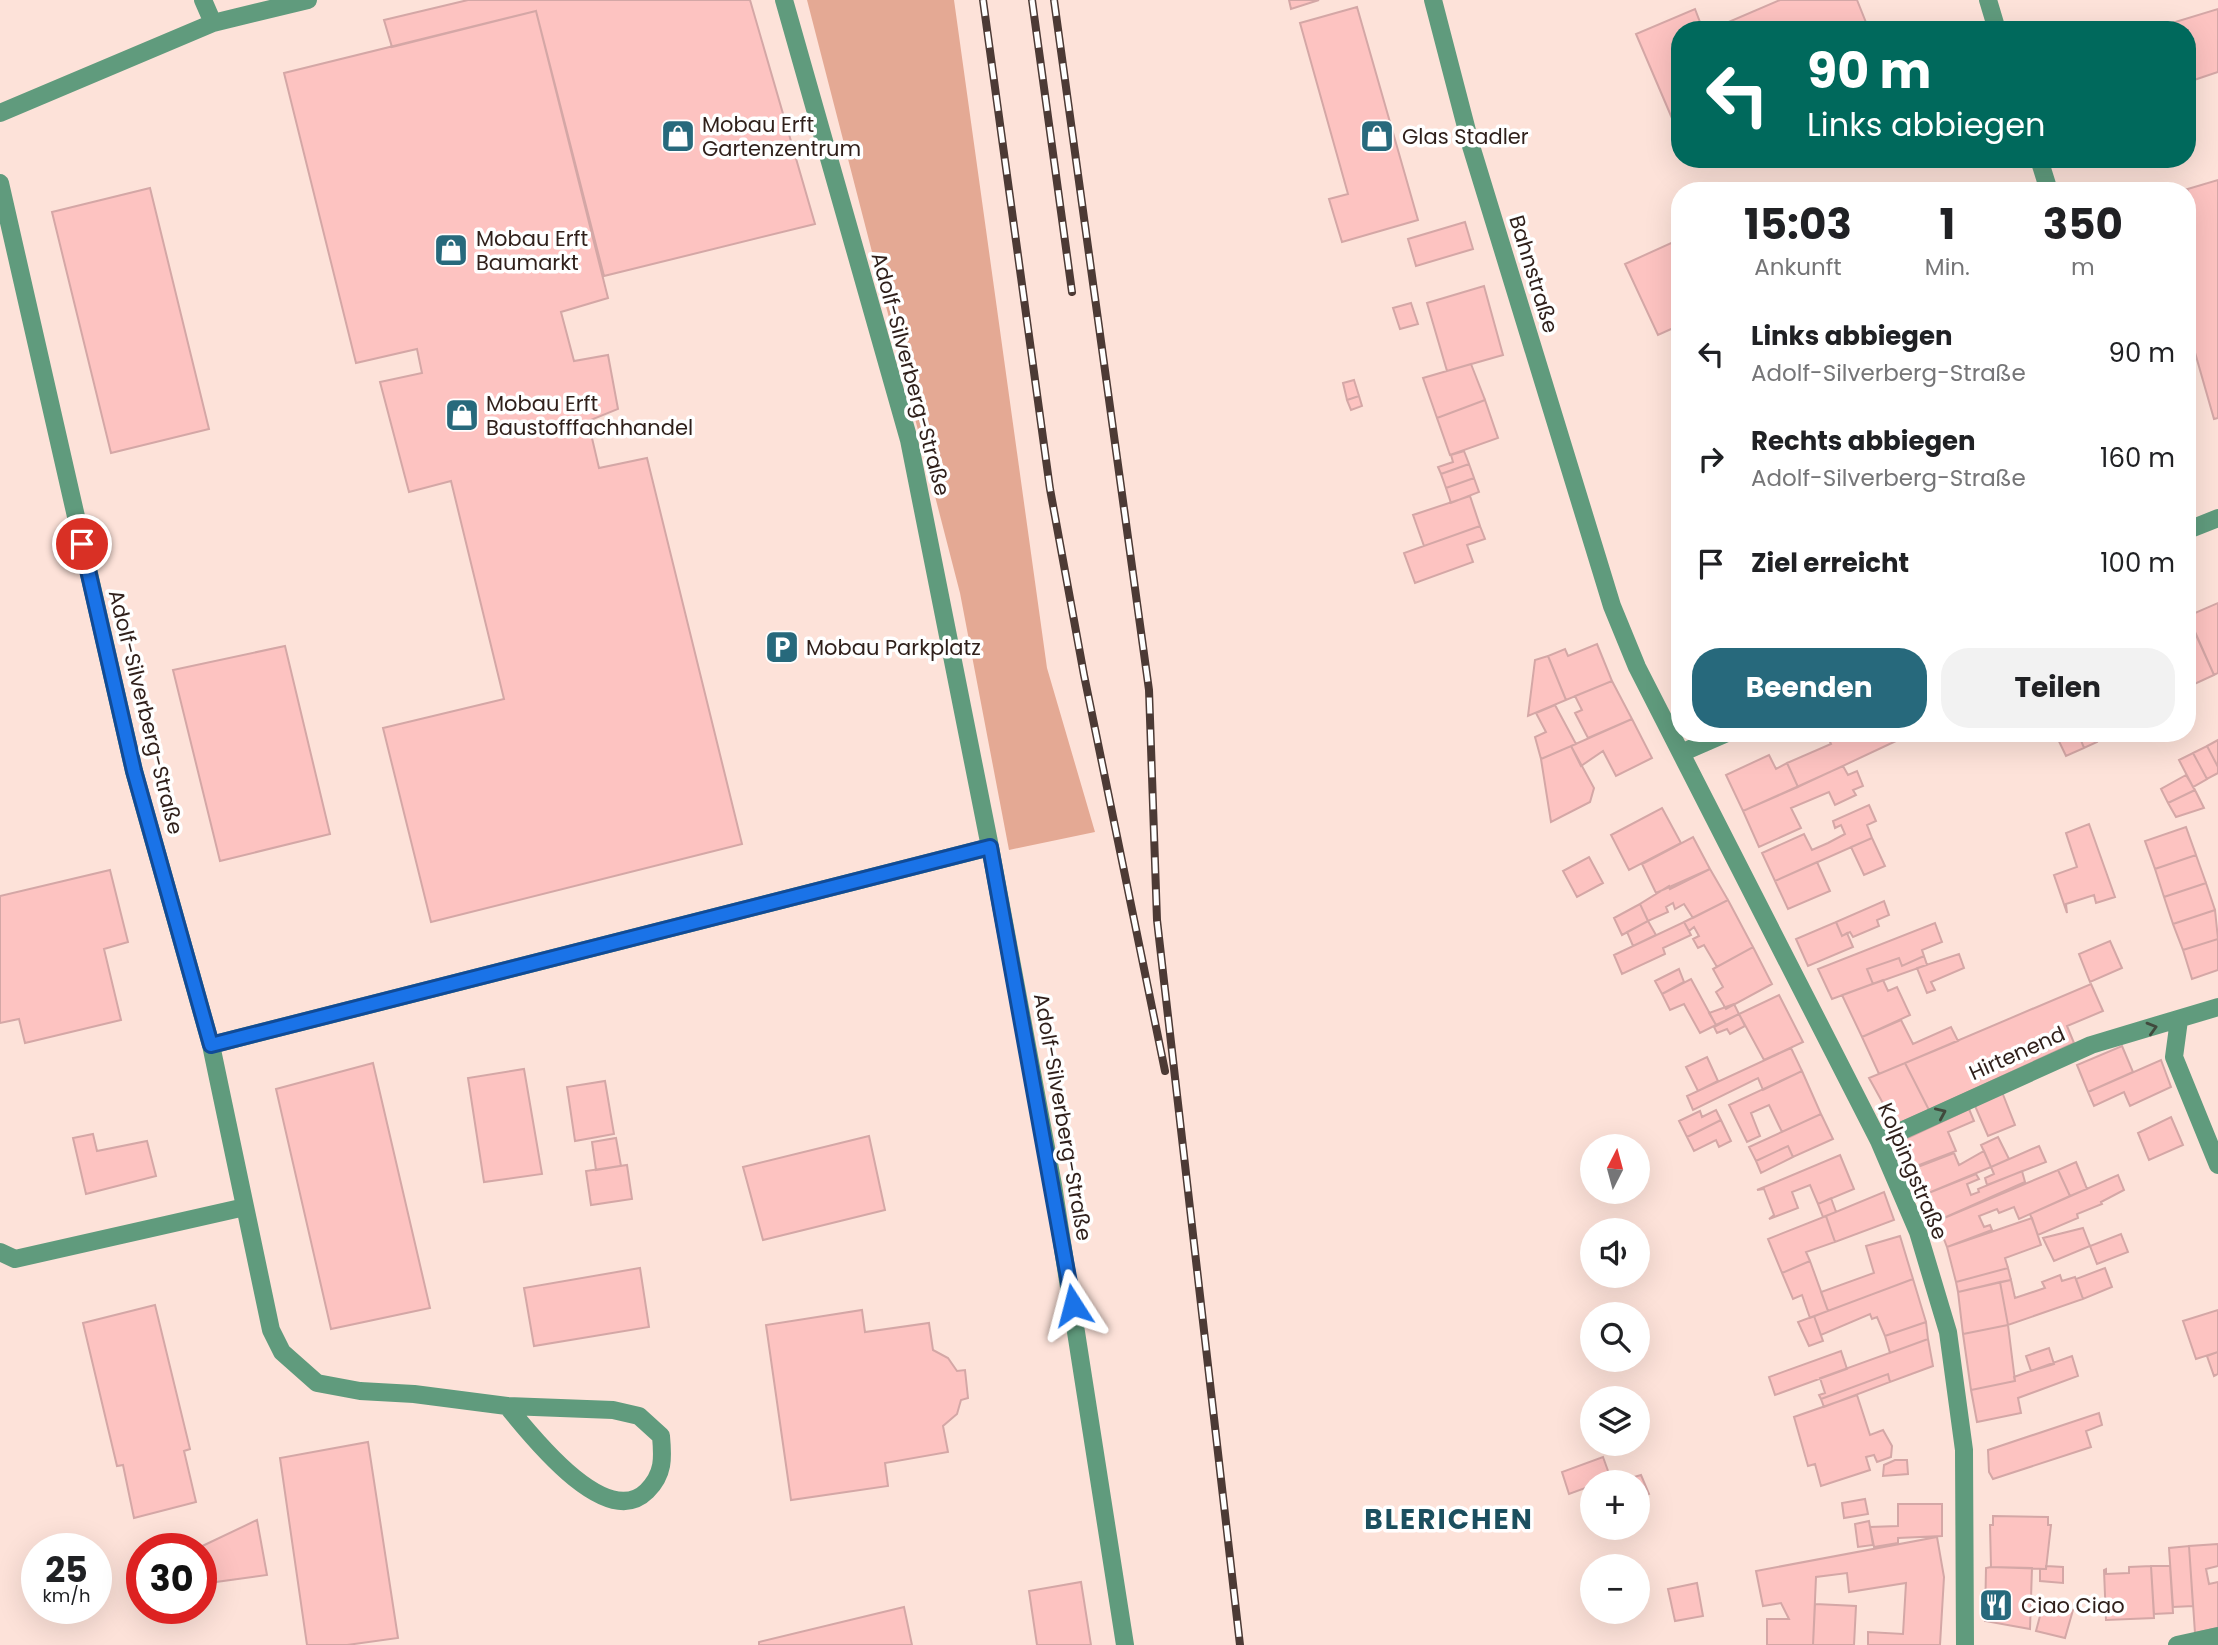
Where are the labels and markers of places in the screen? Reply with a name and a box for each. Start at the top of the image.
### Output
place label: Mobau Erft Gartenzentrum [702,110,861,163]
shop icon: Mobau Erft Gartenzentrum [659,117,697,155]
shop icon: Glas Stadler [1358,117,1396,155]
place label: Glas Stadler [1402,122,1529,151]
place label: Mobau Erft Baumarkt [476,224,588,277]
shop icon: Mobau Erft Baumarkt [432,231,470,269]
place label: Mobau Erft Baustofffachhandel [486,389,693,442]
shop icon: Mobau Erft Baustofffachhandel [443,396,481,434]
pin [52,514,112,574]
parking icon: Mobau Parkplatz [763,628,801,666]
place label: Mobau Parkplatz [806,633,981,662]
restaurant icon: Ciao Ciao [1977,1586,2015,1624]
place label: Ciao Ciao [2021,1591,2125,1620]

